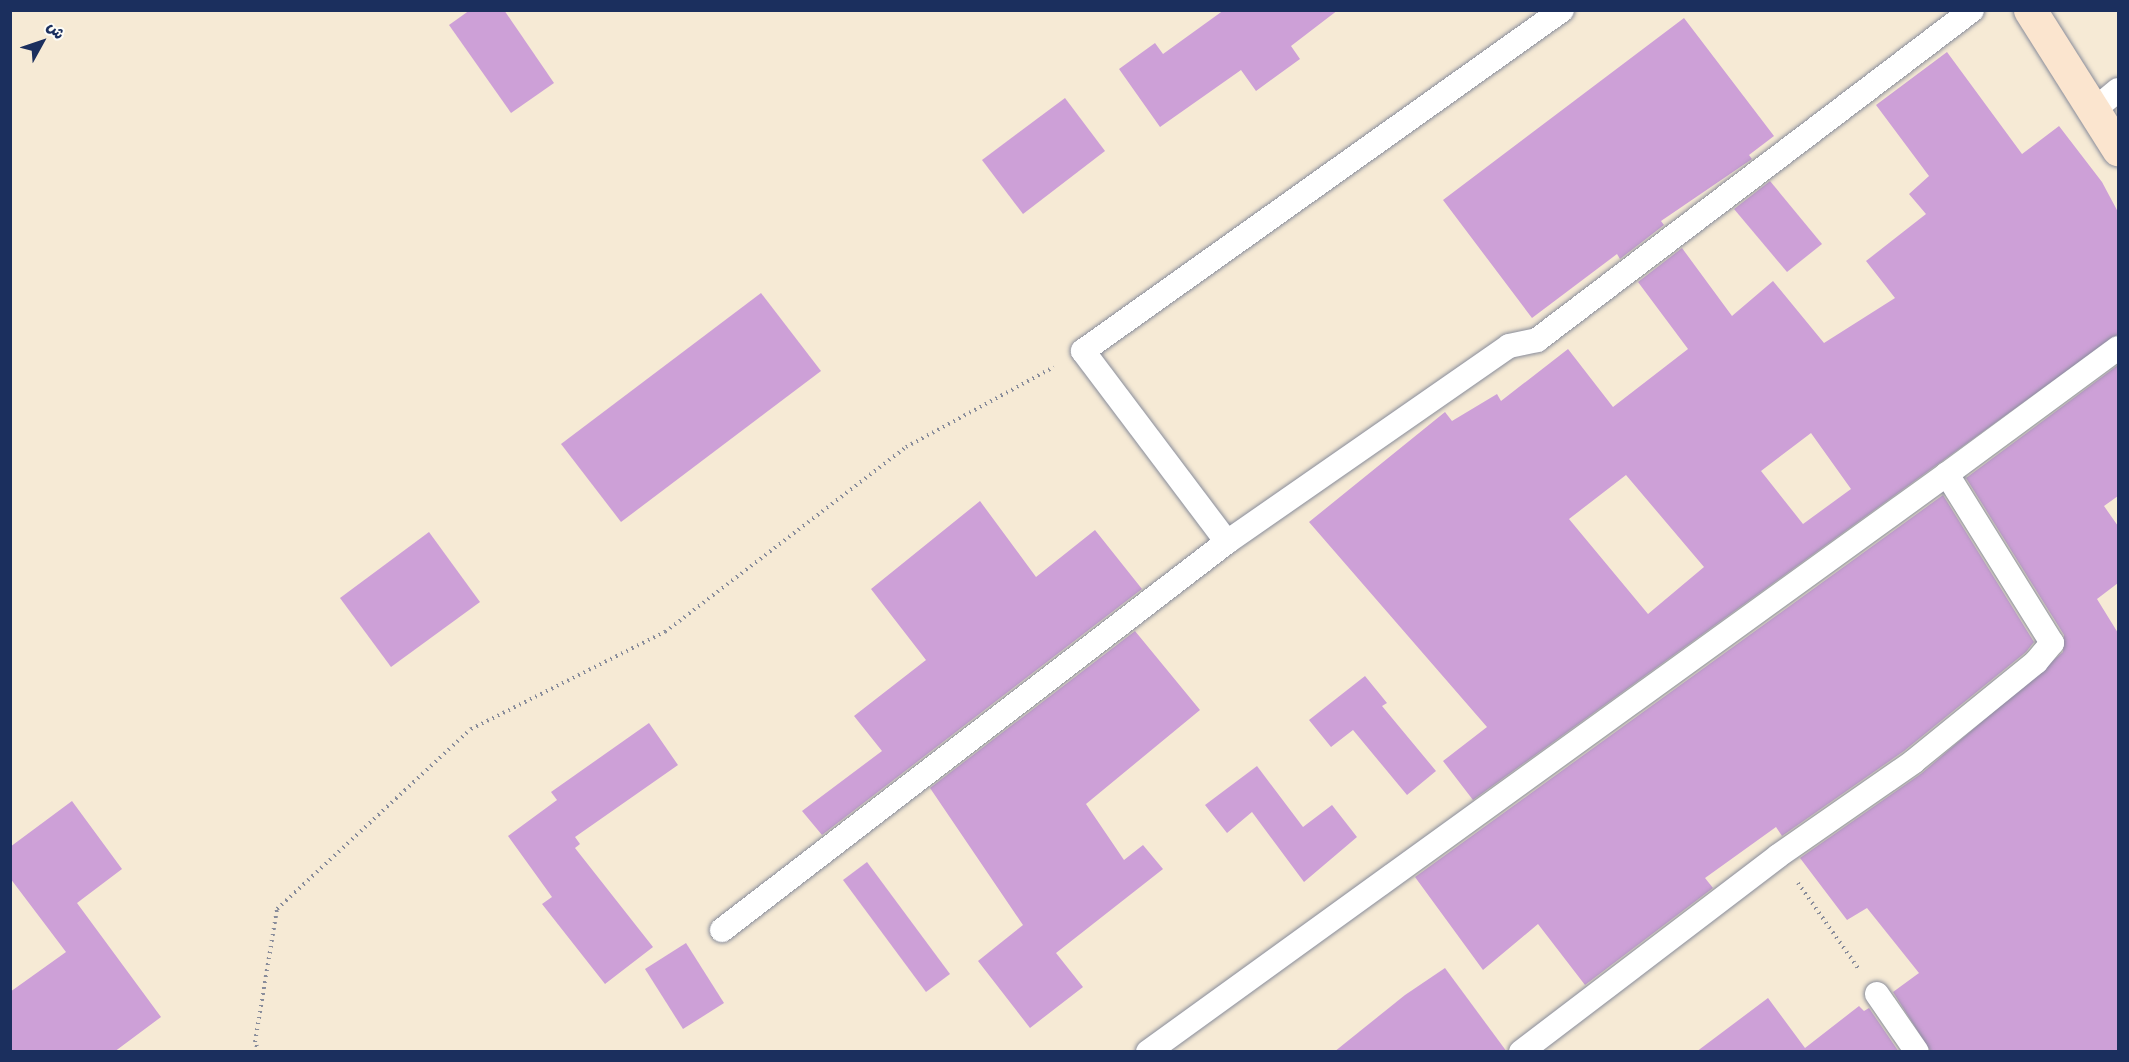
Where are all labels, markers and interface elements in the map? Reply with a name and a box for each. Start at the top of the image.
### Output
north arrow [12,12,72,72]
text: ش [42,17,69,44]

